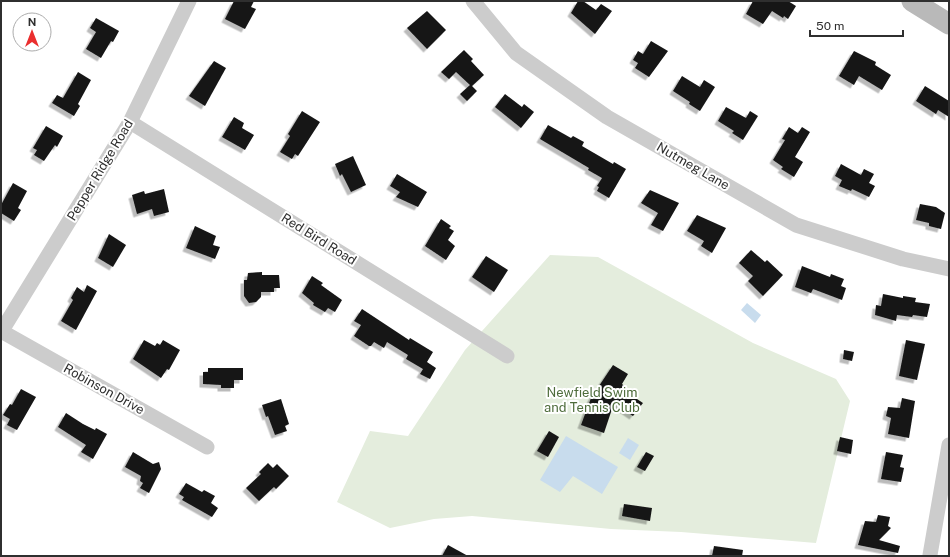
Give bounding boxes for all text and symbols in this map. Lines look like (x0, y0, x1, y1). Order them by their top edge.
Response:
north arrow (12, 12, 52, 52)
scale bar (810, 12, 903, 38)
text: N (28, 16, 36, 28)
text: 50 m (816, 19, 844, 33)
street label: Pepper Ridge Road (64, 117, 136, 223)
street label: Nutmeg Lane (654, 139, 732, 193)
street label: Red Bird Road (279, 210, 359, 268)
street label: Robinson Drive (61, 361, 147, 417)
park label: Newfield Swim and Tennis Club (544, 385, 640, 415)

